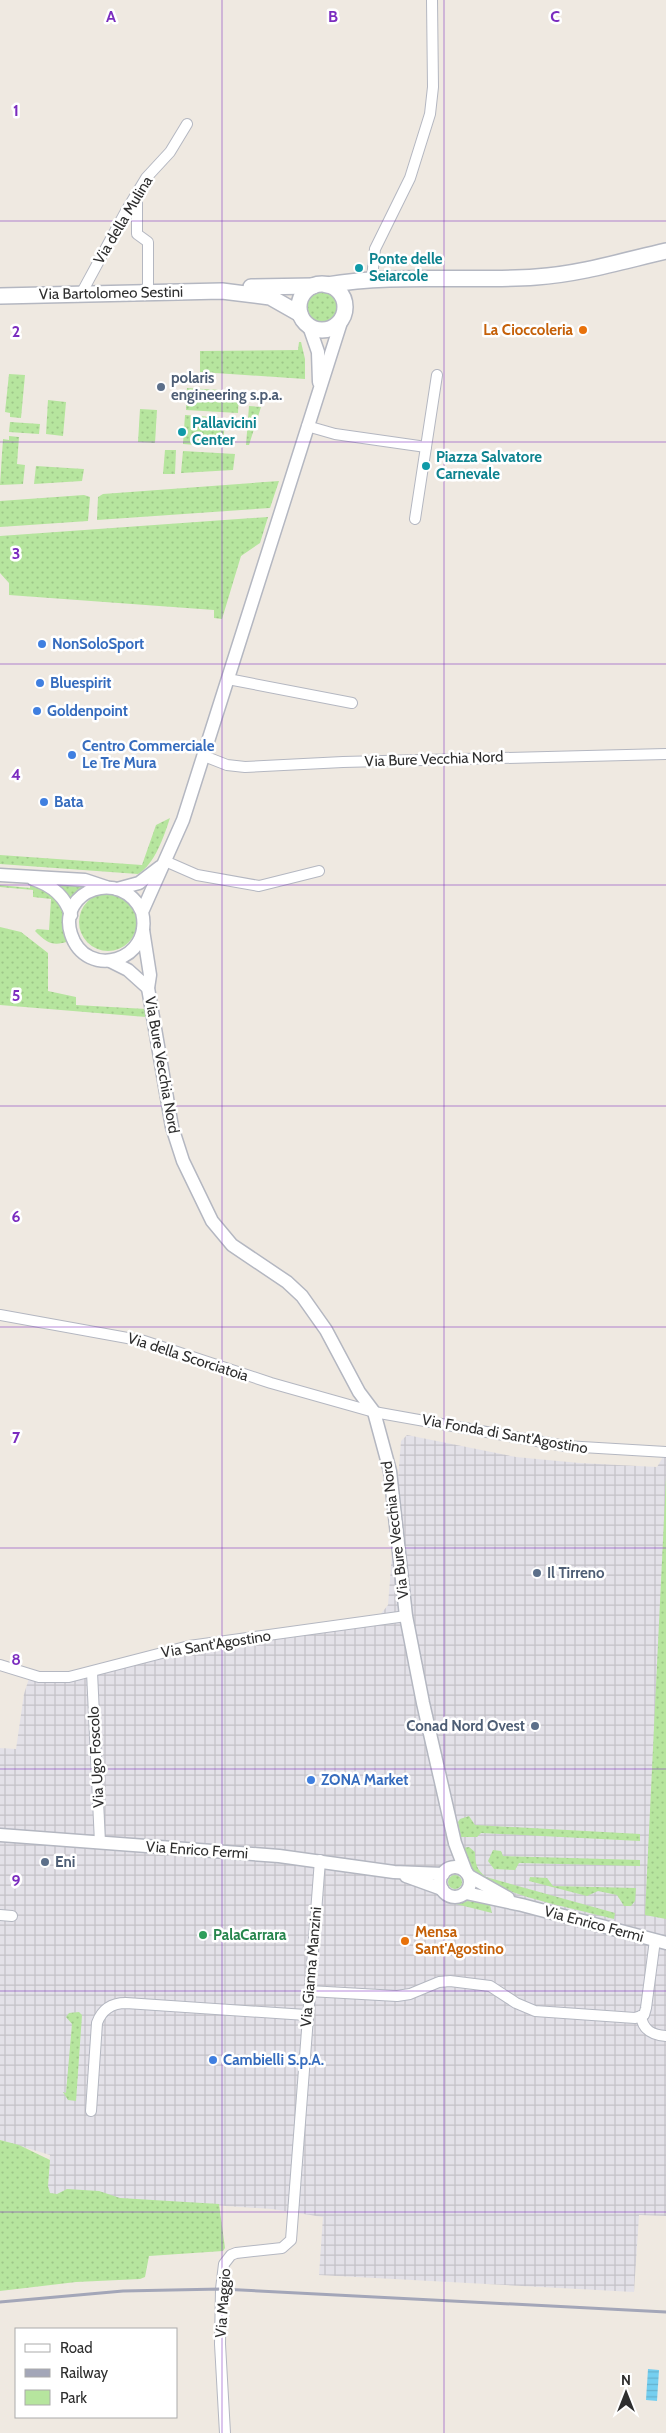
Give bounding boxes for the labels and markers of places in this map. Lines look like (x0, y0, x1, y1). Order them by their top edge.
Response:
place label: Ponte delle Seiarcole (369, 250, 443, 285)
marker: Ponte delle Seiarcole (353, 262, 365, 274)
place label: La Cioccoleria (483, 321, 574, 339)
marker: La Cioccoleria (577, 324, 589, 336)
place label: polaris engineering s.p.a. (171, 369, 282, 404)
marker: polaris engineering s.p.a. (155, 381, 167, 393)
place label: Pallavicini Center (192, 414, 257, 449)
marker: Pallavicini Center (176, 426, 188, 438)
place label: Piazza Salvatore Carnevale (436, 448, 542, 483)
marker: Piazza Salvatore Carnevale (420, 460, 432, 472)
place label: NonSoloSport (52, 635, 144, 653)
marker: NonSoloSport (36, 638, 48, 650)
place label: Bluespirit (50, 674, 111, 692)
marker: Bluespirit (34, 677, 46, 689)
place label: Goldenpoint (47, 702, 128, 720)
marker: Goldenpoint (31, 705, 43, 717)
place label: Centro Commerciale Le Tre Mura (82, 737, 215, 772)
marker: Centro Commerciale Le Tre Mura (66, 749, 78, 761)
place label: Bata (54, 793, 84, 811)
marker: Bata (38, 796, 50, 808)
place label: Il Tirreno (547, 1564, 605, 1582)
marker: Il Tirreno (531, 1567, 543, 1579)
place label: Conad Nord Ovest (406, 1717, 525, 1735)
marker: Conad Nord Ovest (529, 1720, 541, 1732)
place label: ZONA Market (321, 1771, 408, 1789)
marker: ZONA Market (305, 1774, 317, 1786)
place label: Eni (55, 1853, 75, 1871)
marker: Eni (39, 1856, 51, 1868)
place label: Mensa Sant'Agostino (415, 1923, 504, 1958)
place label: PalaCarrara (213, 1926, 287, 1944)
marker: PalaCarrara (197, 1929, 209, 1941)
marker: Mensa Sant'Agostino (399, 1935, 411, 1947)
place label: Cambielli S.p.A. (223, 2051, 324, 2069)
marker: Cambielli S.p.A. (207, 2054, 219, 2066)

